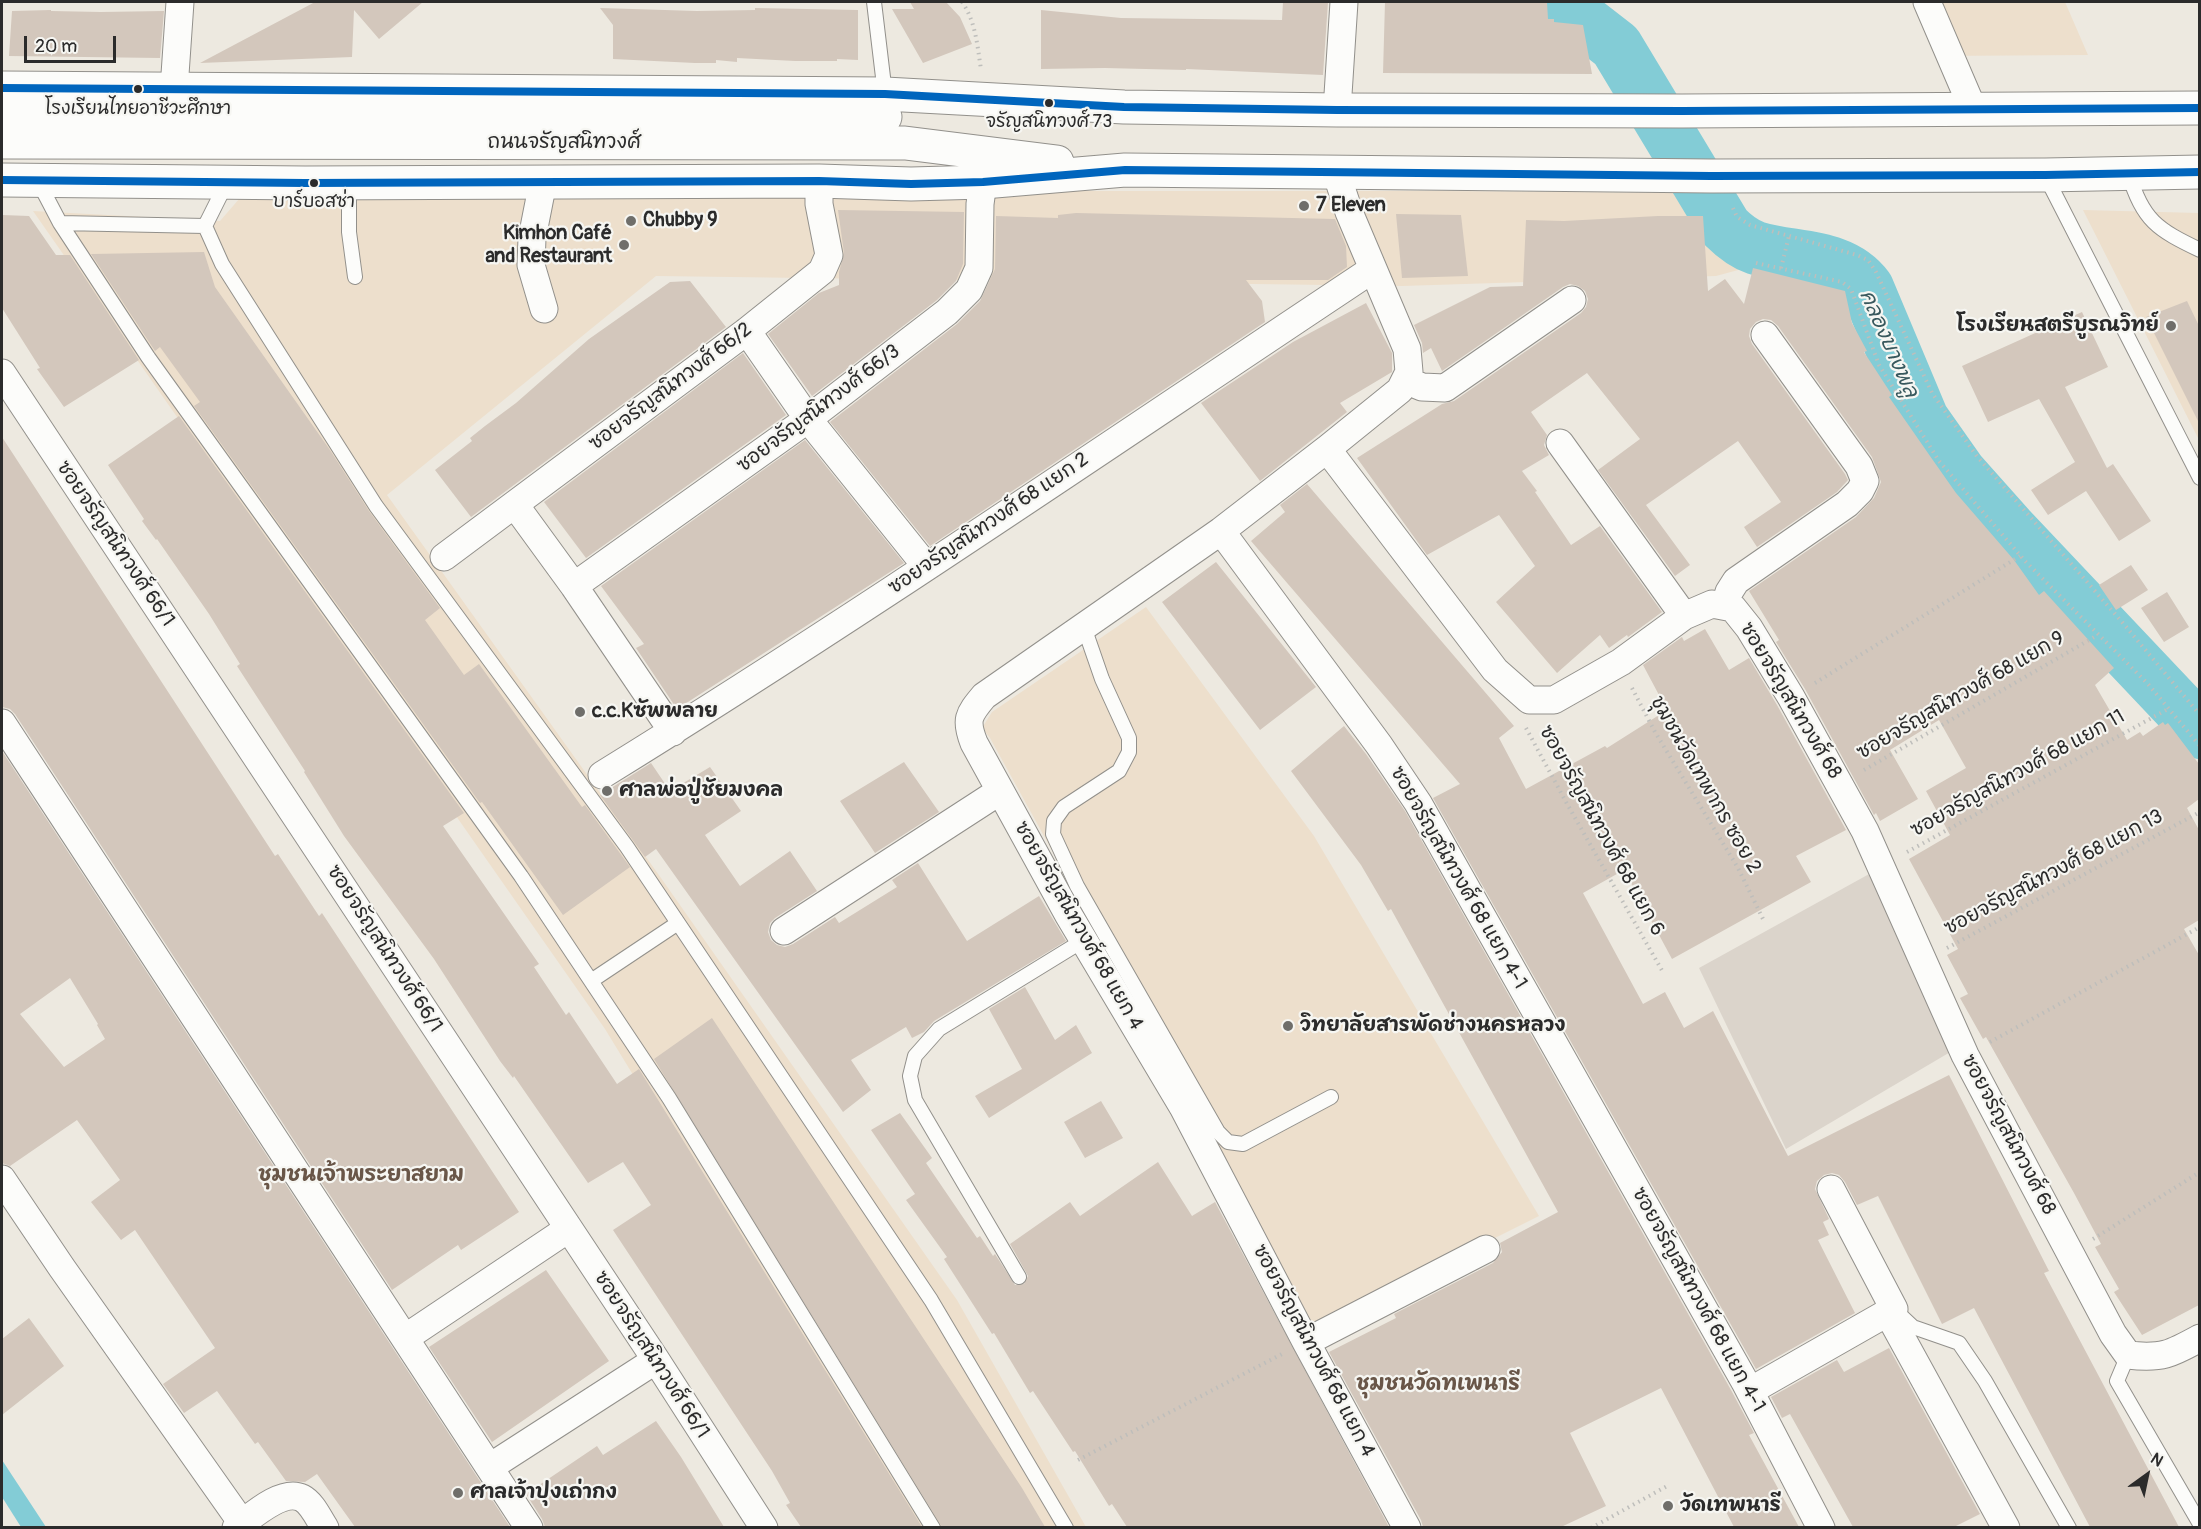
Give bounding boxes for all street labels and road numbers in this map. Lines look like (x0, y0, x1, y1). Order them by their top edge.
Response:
street label: ถนนจรัญสนิทวงศ์ (488, 131, 640, 155)
street label: ซอยจรัญสนิทวงศ์ 66/2 (585, 318, 757, 456)
street label: ซอยจรัญสนิทวงศ์ 66/3 (733, 340, 905, 478)
street label: ซอยจรัญสนิทวงศ์ 68 แยก 2 (884, 448, 1094, 600)
street label: ซอยจรัญสนิทวงศ์ 66/1 (51, 457, 179, 631)
street label: ซอยจรัญสนิทวงศ์ 68 (1734, 619, 1846, 783)
street label: ซอยจรัญสนิทวงศ์ 68 แยก 9 (1853, 627, 2069, 765)
street label: ชุมชนวัดเทพากร ซอย 2 (1644, 692, 1766, 878)
street label: ซอยจรัญสนิทวงศ์ 68 แยก 11 (1907, 705, 2129, 843)
street label: ซอยจรัญสนิทวงศ์ 68 แยก 6 (1533, 722, 1669, 940)
street label: ซอยจรัญสนิทวงศ์ 68 แยก 4-1 (1384, 762, 1532, 994)
street label: ซอยจรัญสนิทวงศ์ 68 แยก 13 (1941, 805, 2167, 941)
street label: ซอยจรัญสนิทวงศ์ 68 แยก 4 (1008, 817, 1148, 1035)
street label: ซอยจรัญสนิทวงศ์ 66/1 (321, 861, 447, 1037)
street label: ซอยจรัญสนิทวงศ์ 68 (1956, 1051, 2060, 1219)
street label: ซอยจรัญสนิทวงศ์ 68 แยก 4-1 (1626, 1183, 1770, 1417)
street label: ซอยจรัญสนิทวงศ์ 68 แยก 4 (1247, 1241, 1379, 1461)
street label: ซอยจรัญสนิทวงศ์ 66/1 (588, 1267, 714, 1443)

